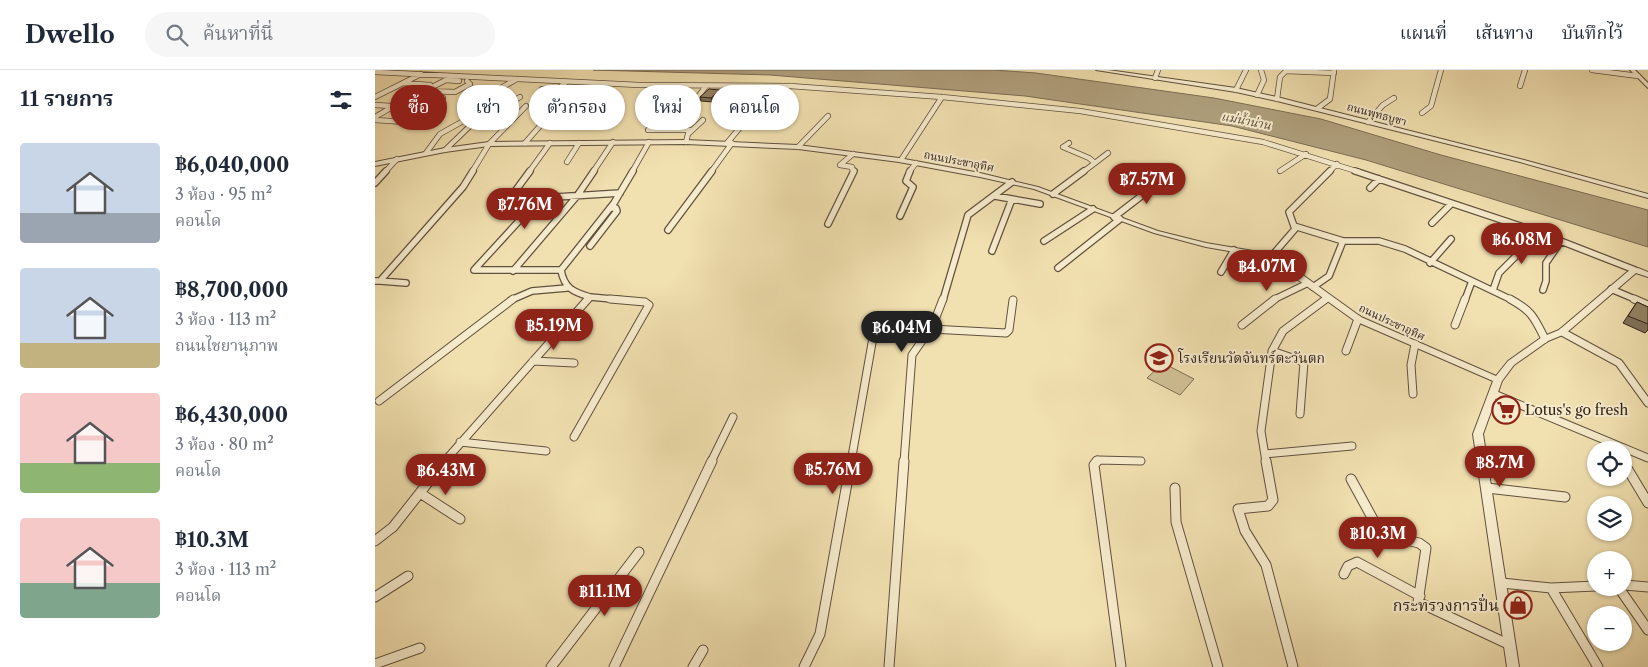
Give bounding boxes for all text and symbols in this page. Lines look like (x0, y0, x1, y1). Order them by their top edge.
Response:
search box (145, 12, 495, 57)
text: Dwello (25, 20, 115, 49)
icon: search (163, 21, 191, 49)
text: ค้นหาที่นี่ (203, 22, 273, 45)
text: แผนที่ (1400, 22, 1447, 44)
text: เส้นทาง (1475, 22, 1534, 44)
text: บันทึกไว้ (1562, 22, 1623, 44)
chip: ซื้อ (390, 85, 447, 130)
chip: เช่า (457, 85, 519, 130)
chip: ตัวกรอง (529, 85, 625, 130)
chip: ใหม่ (635, 85, 701, 130)
chip: คอนโด (711, 85, 799, 130)
text: 11 รายการ (20, 86, 113, 111)
icon: filters (327, 86, 355, 114)
street label: ถนนพุทธบูชา (1345, 99, 1408, 130)
water label: แม่น้ำน่าน (1220, 107, 1272, 133)
street label: ถนนประชาอุทิศ (922, 147, 995, 176)
text: ฿6,040,000 (175, 152, 289, 177)
pin: ฿7.57M (1106, 162, 1188, 205)
icon: home (60, 163, 120, 223)
text: ฿7.57M (1119, 169, 1175, 189)
text: 3 ห้อง · 95 m² (175, 184, 272, 204)
pin: ฿7.76M (484, 188, 566, 230)
text: ฿7.76M (497, 194, 553, 214)
text: คอนโด (175, 210, 221, 230)
pin: ฿6.08M (1481, 222, 1563, 265)
text: ฿6.08M (1492, 229, 1552, 249)
pin: ฿4.07M (1226, 250, 1308, 292)
text: ฿4.07M (1238, 256, 1296, 276)
text: ฿8,700,000 (175, 277, 288, 302)
icon: home (60, 288, 120, 348)
street label: ถนนประชาอุทิศ (1356, 301, 1427, 344)
pin: ฿5.19M (513, 308, 595, 351)
text: 3 ห้อง · 113 m² (175, 309, 276, 329)
pin: ฿6.04M (861, 310, 943, 353)
text: ฿5.19M (526, 315, 582, 335)
text: ฿6.04M (872, 317, 932, 337)
text: ถนนไชยานุภาพ (175, 335, 278, 355)
school or university icon: โรงเรียนวัดจันทร์ตะวันตก (1144, 343, 1174, 373)
place label: โรงเรียนวัดจันทร์ตะวันตก (1177, 348, 1325, 367)
supermarket icon: Lotus's go fresh (1491, 395, 1521, 425)
place label: Lotus's go fresh (1525, 401, 1628, 419)
text: ฿6,430,000 (175, 402, 288, 427)
icon: home (60, 413, 120, 473)
text: 3 ห้อง · 80 m² (175, 434, 274, 454)
map controls (1587, 441, 1632, 651)
button: locate (1587, 441, 1632, 486)
pin: ฿8.7M (1465, 446, 1535, 488)
pin: ฿5.76M (792, 452, 874, 495)
text: ฿8.7M (1476, 452, 1524, 472)
pin: ฿6.43M (405, 454, 487, 496)
text: ฿5.76M (805, 459, 861, 479)
text: คอนโด (175, 460, 221, 480)
text: ฿6.43M (417, 460, 475, 480)
button: layers (1587, 496, 1632, 541)
pin: ฿10.3M (1337, 516, 1419, 559)
text: ฿10.3M (1350, 523, 1406, 543)
text: ฿10.3M (175, 527, 249, 552)
icon: home (60, 538, 120, 598)
button: + (1587, 551, 1632, 596)
text: 3 ห้อง · 113 m² (175, 559, 276, 579)
pin: ฿11.1M (564, 574, 646, 617)
text: ฿11.1M (579, 581, 631, 601)
text: คอนโด (175, 585, 221, 605)
shop icon: กระทรวงการปั่น (1503, 590, 1533, 620)
place label: กระทรวงการปั่น (1393, 594, 1499, 615)
button: − (1587, 606, 1632, 651)

